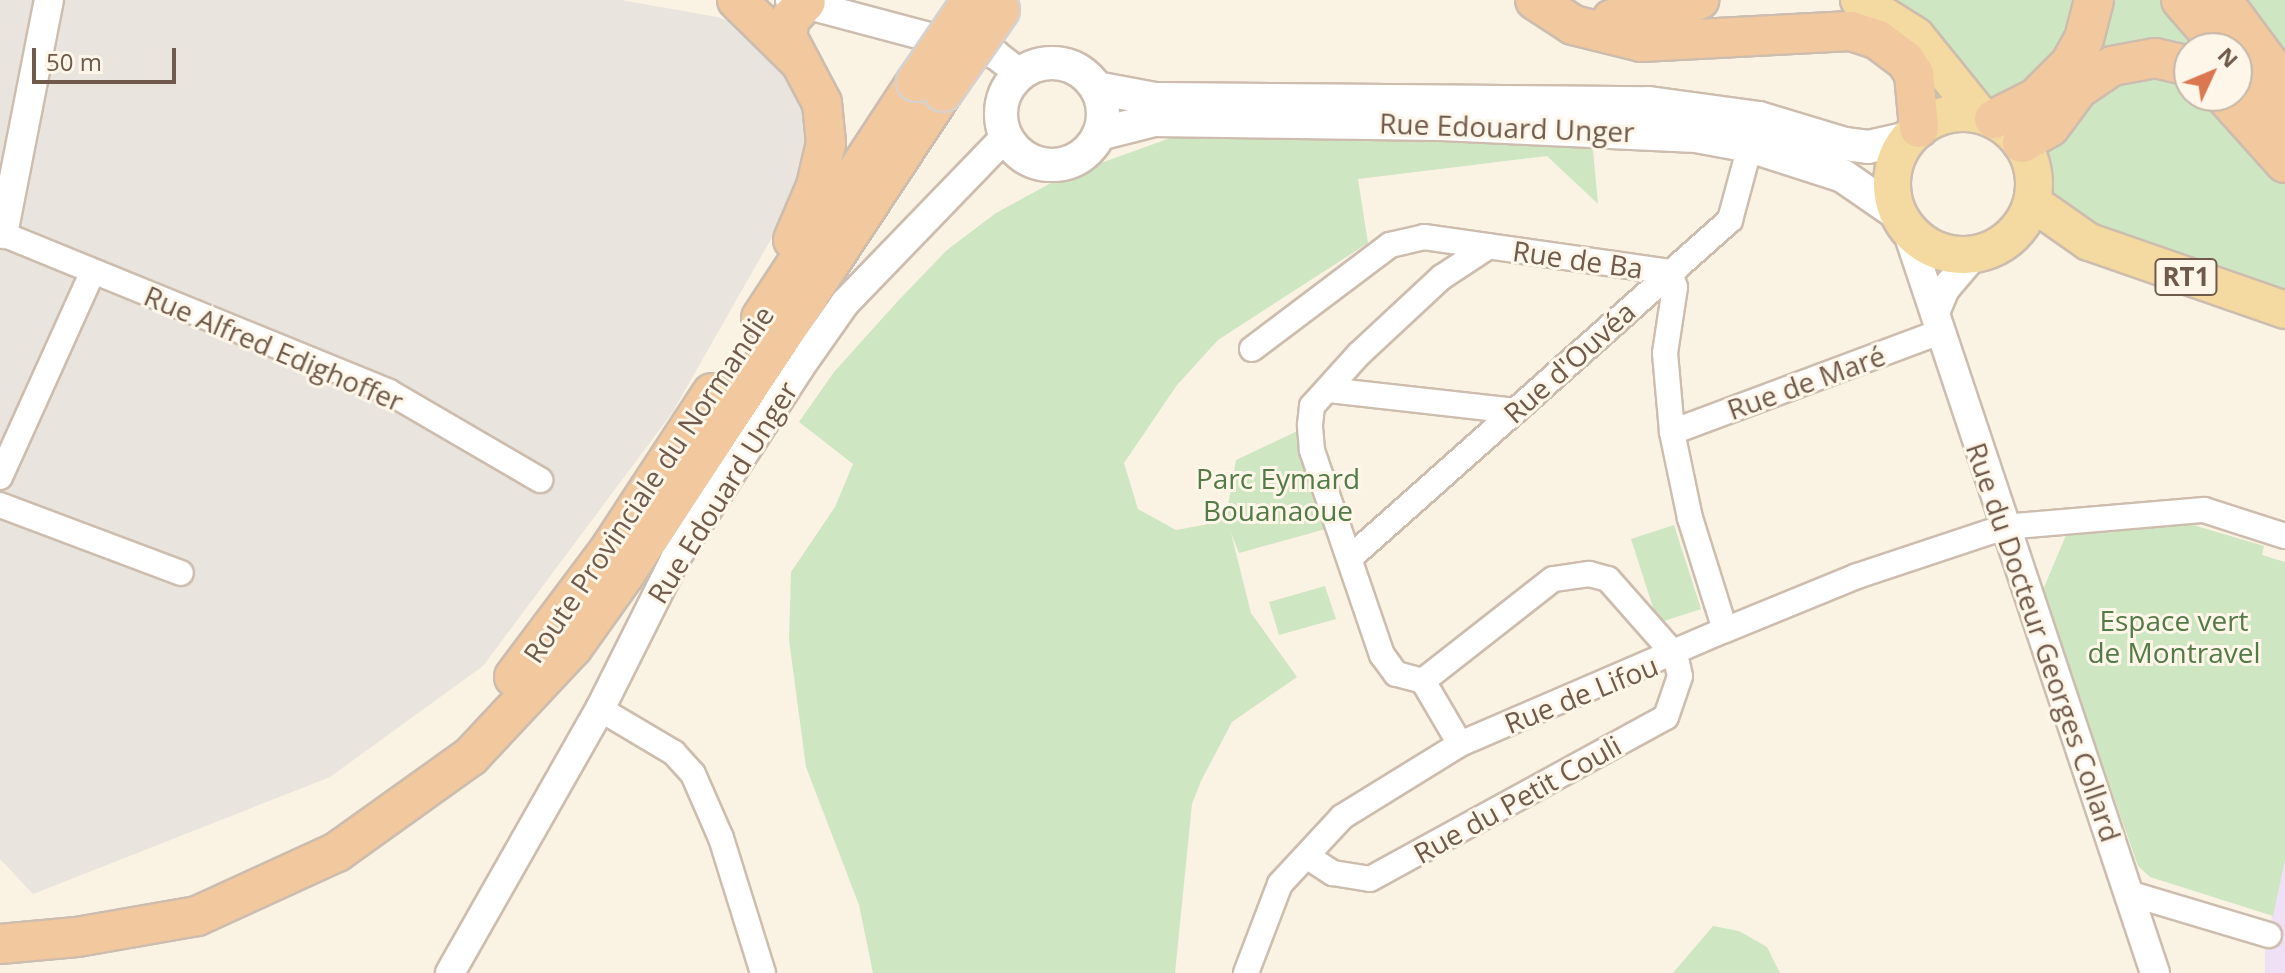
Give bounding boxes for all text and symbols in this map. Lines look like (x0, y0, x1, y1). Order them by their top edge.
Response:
scale bar (36, 32, 180, 82)
north arrow (2173, 32, 2253, 112)
text: N (2212, 40, 2246, 74)
text: 50 m (46, 45, 102, 78)
street label: Rue Edouard Unger (1379, 106, 1635, 148)
street label: Rue de Ba (1511, 233, 1645, 285)
road number: RT1 (2154, 255, 2218, 299)
street label: Rue Alfred Edighoffer (139, 278, 409, 418)
street label: Rue d'Ouvéa (1496, 294, 1642, 430)
street label: Route Provinciale du Normandie (516, 299, 780, 669)
street label: Rue de Maré (1723, 338, 1889, 426)
street label: Rue Edouard Unger (640, 375, 804, 609)
street label: Rue du Docteur Georges Collard (1960, 438, 2128, 846)
park label: Parc Eymard Bouanaoue (1196, 461, 1360, 527)
park label: Espace vert de Montravel (2087, 603, 2261, 669)
street label: Rue de Lifou (1499, 648, 1663, 740)
street label: Rue du Petit Couli (1408, 728, 1626, 870)

